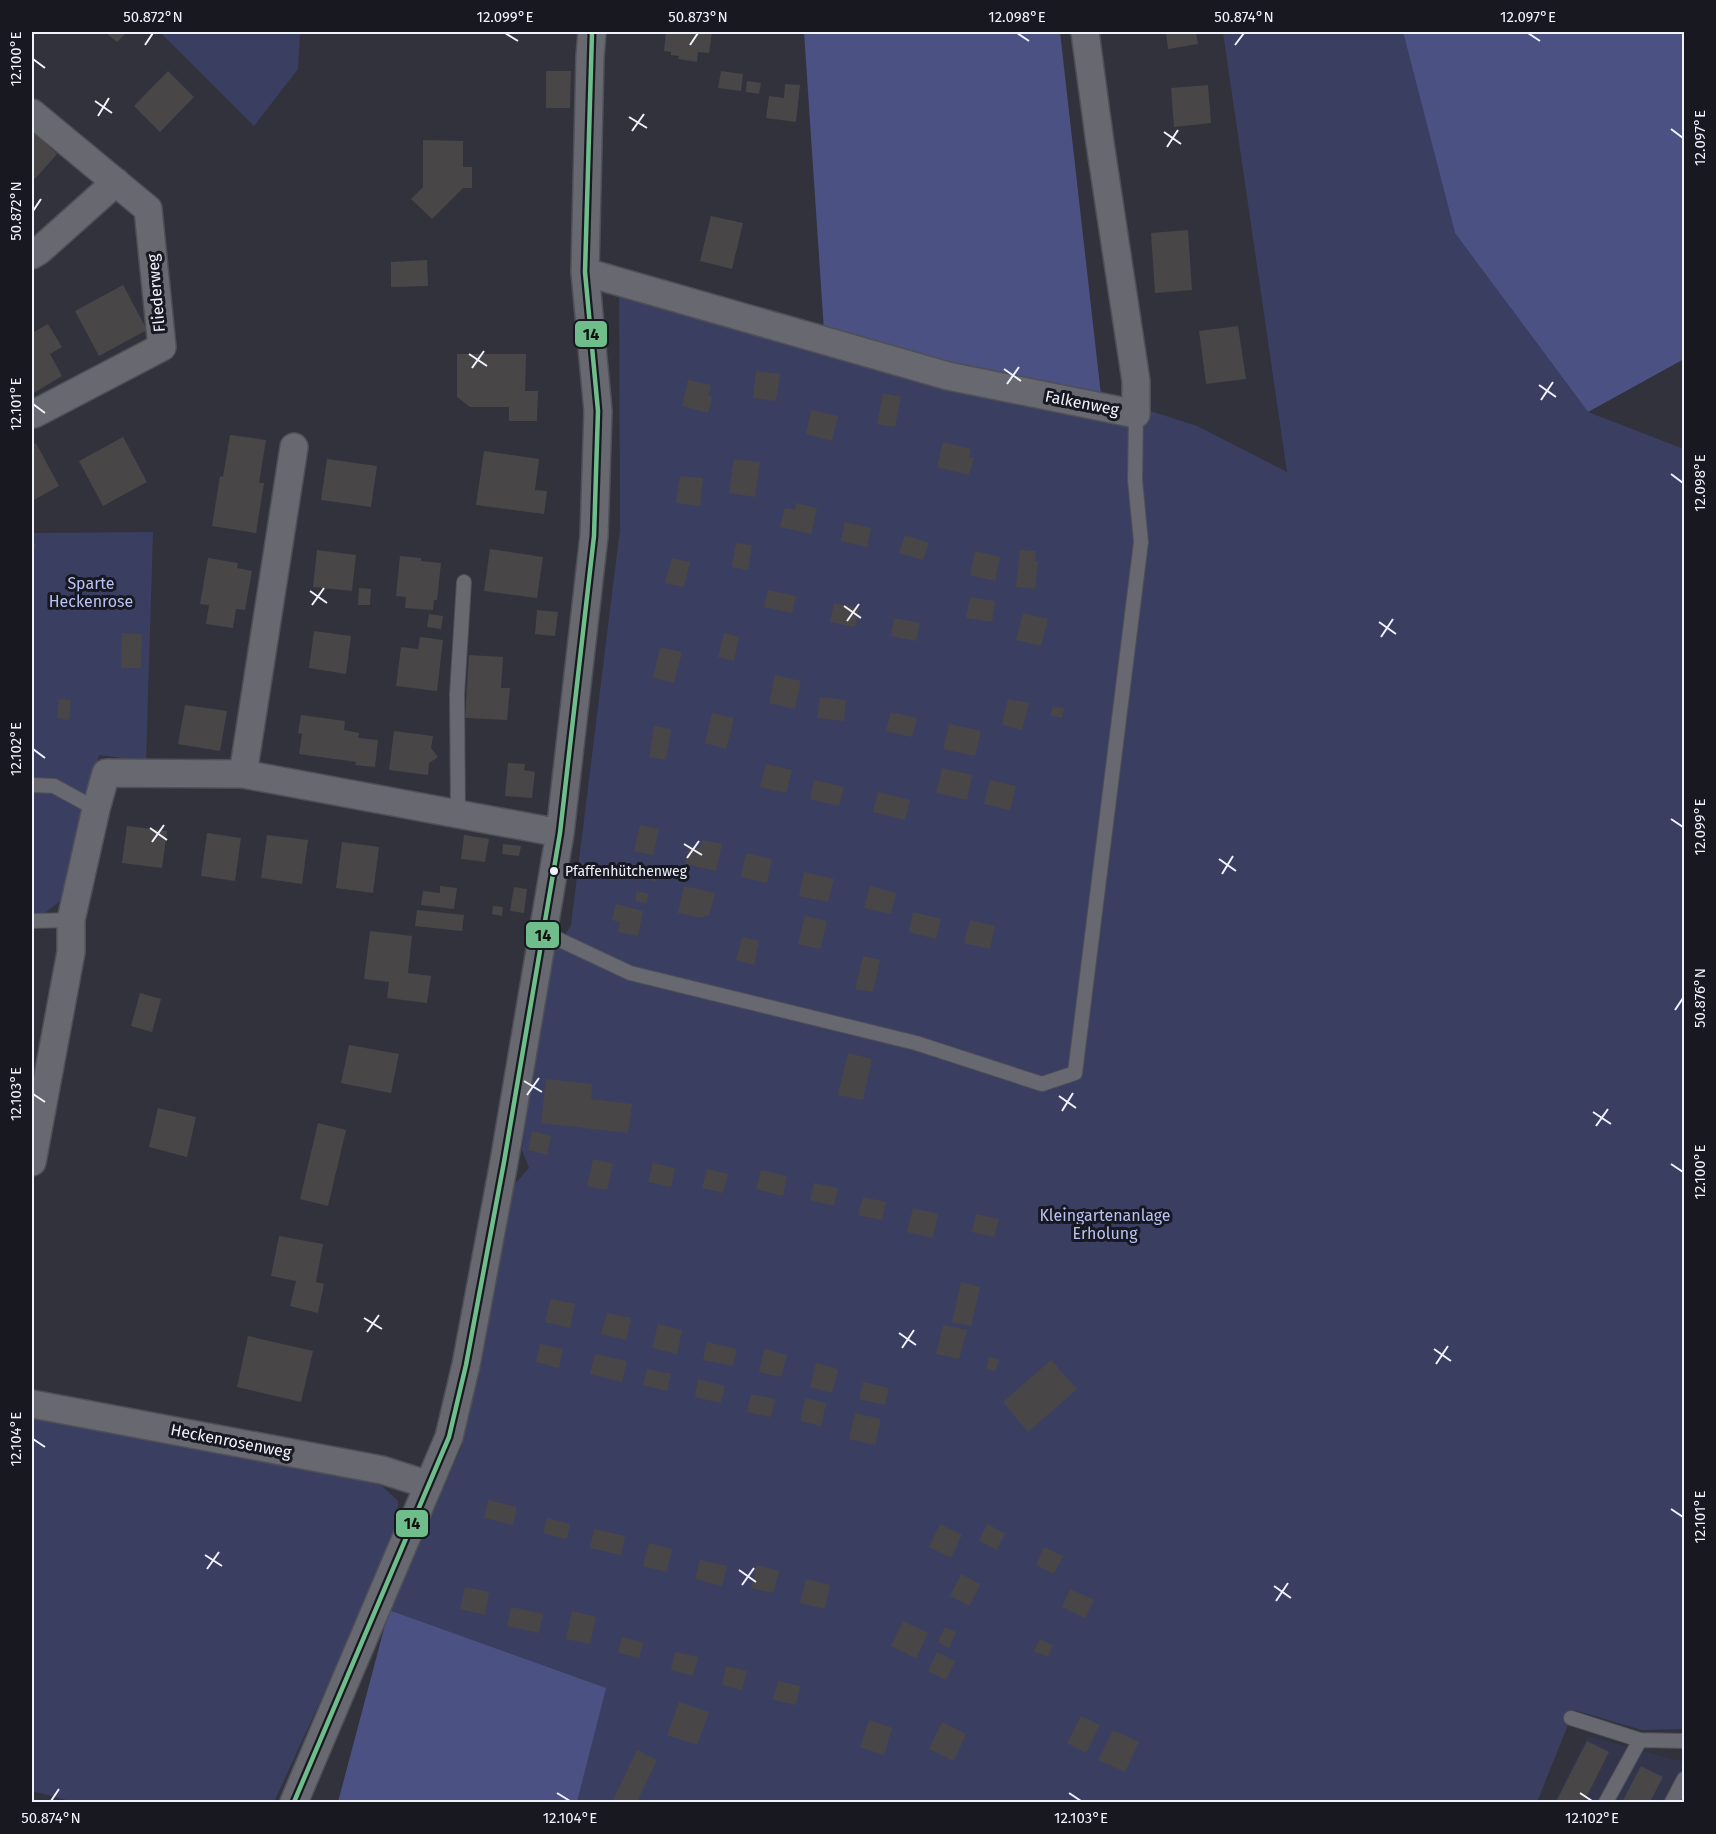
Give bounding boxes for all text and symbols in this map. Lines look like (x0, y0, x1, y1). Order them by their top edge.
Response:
text: 50.872°N (123, 8, 183, 26)
text: 12.099°E (476, 8, 534, 26)
text: 50.873°N (668, 8, 728, 26)
text: 12.098°E (988, 8, 1046, 26)
text: 50.874°N (1214, 8, 1274, 26)
text: 12.097°E (1500, 8, 1556, 26)
text: 12.100°E (7, 31, 25, 87)
text: 12.097°E (1691, 110, 1709, 166)
text: 50.872°N (7, 181, 25, 241)
street label: Fliederweg (143, 252, 169, 333)
line badge: 14 (574, 320, 608, 348)
text: 14 (583, 325, 599, 344)
text: 12.101°E (7, 378, 25, 430)
street label: Falkenweg (1043, 387, 1121, 420)
text: 12.098°E (1691, 454, 1709, 512)
park label: Sparte Heckenrose (49, 574, 133, 611)
text: 12.102°E (7, 722, 25, 776)
text: 12.099°E (1691, 798, 1709, 856)
place label: Pfaffenhütchenweg (565, 863, 688, 880)
marker: Pfaffenhütchenweg (548, 865, 560, 877)
line badge: 14 (525, 921, 560, 949)
text: 14 (535, 926, 551, 945)
text: 50.876°N (1691, 968, 1709, 1028)
text: 12.103°E (7, 1067, 25, 1121)
text: 12.100°E (1691, 1144, 1709, 1200)
park label: Kleingartenanlage Erholung (1039, 1206, 1171, 1243)
text: 12.104°E (7, 1412, 25, 1466)
street label: Heckenrosenweg (169, 1420, 294, 1462)
text: 12.101°E (1691, 1491, 1709, 1543)
line badge: 14 (395, 1509, 429, 1538)
text: 14 (404, 1514, 420, 1533)
text: 50.874°N (21, 1809, 81, 1827)
text: 12.104°E (543, 1809, 597, 1827)
text: 12.103°E (1054, 1809, 1108, 1827)
text: 12.102°E (1565, 1809, 1619, 1827)

